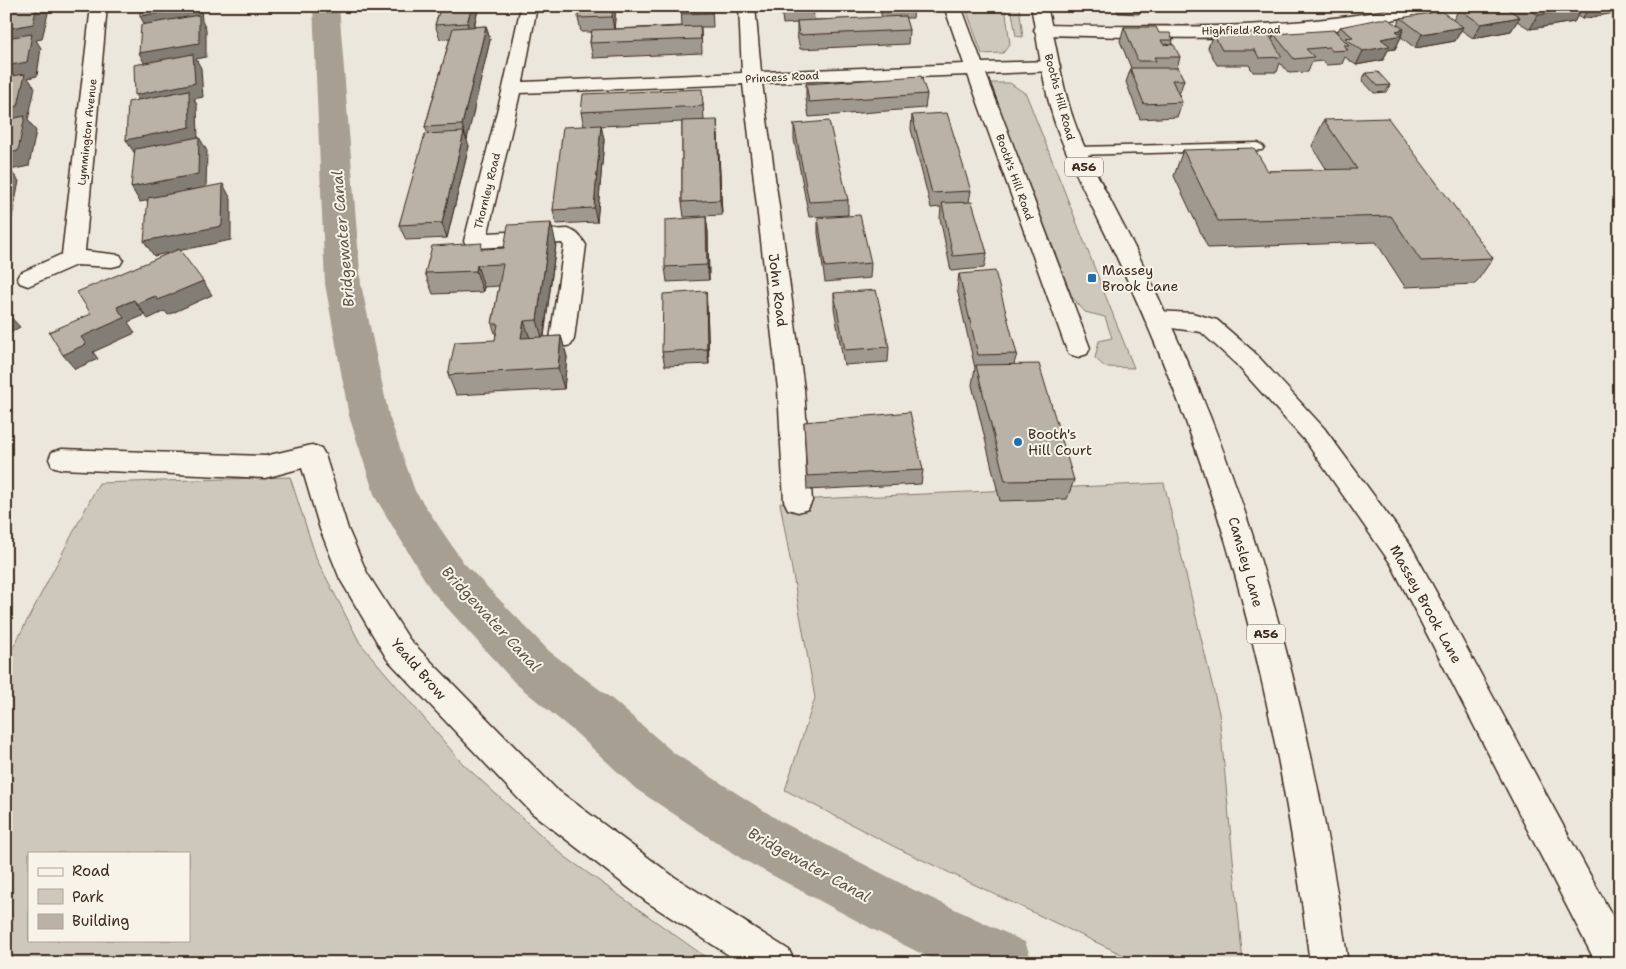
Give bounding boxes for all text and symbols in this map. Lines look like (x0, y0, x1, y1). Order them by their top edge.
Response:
street label: Highfield Road (1201, 22, 1281, 39)
street label: Booths Hill Road (1041, 52, 1078, 142)
street label: Princess Road (745, 68, 819, 87)
street label: Lymmington Avenue (74, 78, 101, 186)
street label: Booth's Hill Road (992, 132, 1037, 222)
street label: Thornley Road (471, 151, 504, 231)
road number: A56 (1065, 158, 1103, 176)
water label: Bridgewater Canal (327, 170, 359, 308)
street label: John Road (765, 252, 791, 328)
place label: Massey Brook Lane (1102, 261, 1178, 295)
marker: Massey Brook Lane (1086, 272, 1098, 284)
place label: Booth's Hill Court (1028, 425, 1092, 459)
marker: Booth's Hill Court (1012, 436, 1024, 448)
street label: Camsley Lane (1225, 515, 1268, 609)
street label: Massey Brook Lane (1386, 542, 1466, 666)
water label: Bridgewater Canal (437, 562, 545, 676)
road number: A56 (1247, 624, 1285, 644)
street label: Yeald Brow (387, 635, 451, 703)
water label: Bridgewater Canal (744, 823, 874, 907)
legend (28, 852, 190, 942)
text: Road (72, 861, 110, 881)
text: Park (72, 887, 104, 907)
text: Building (72, 911, 129, 931)

